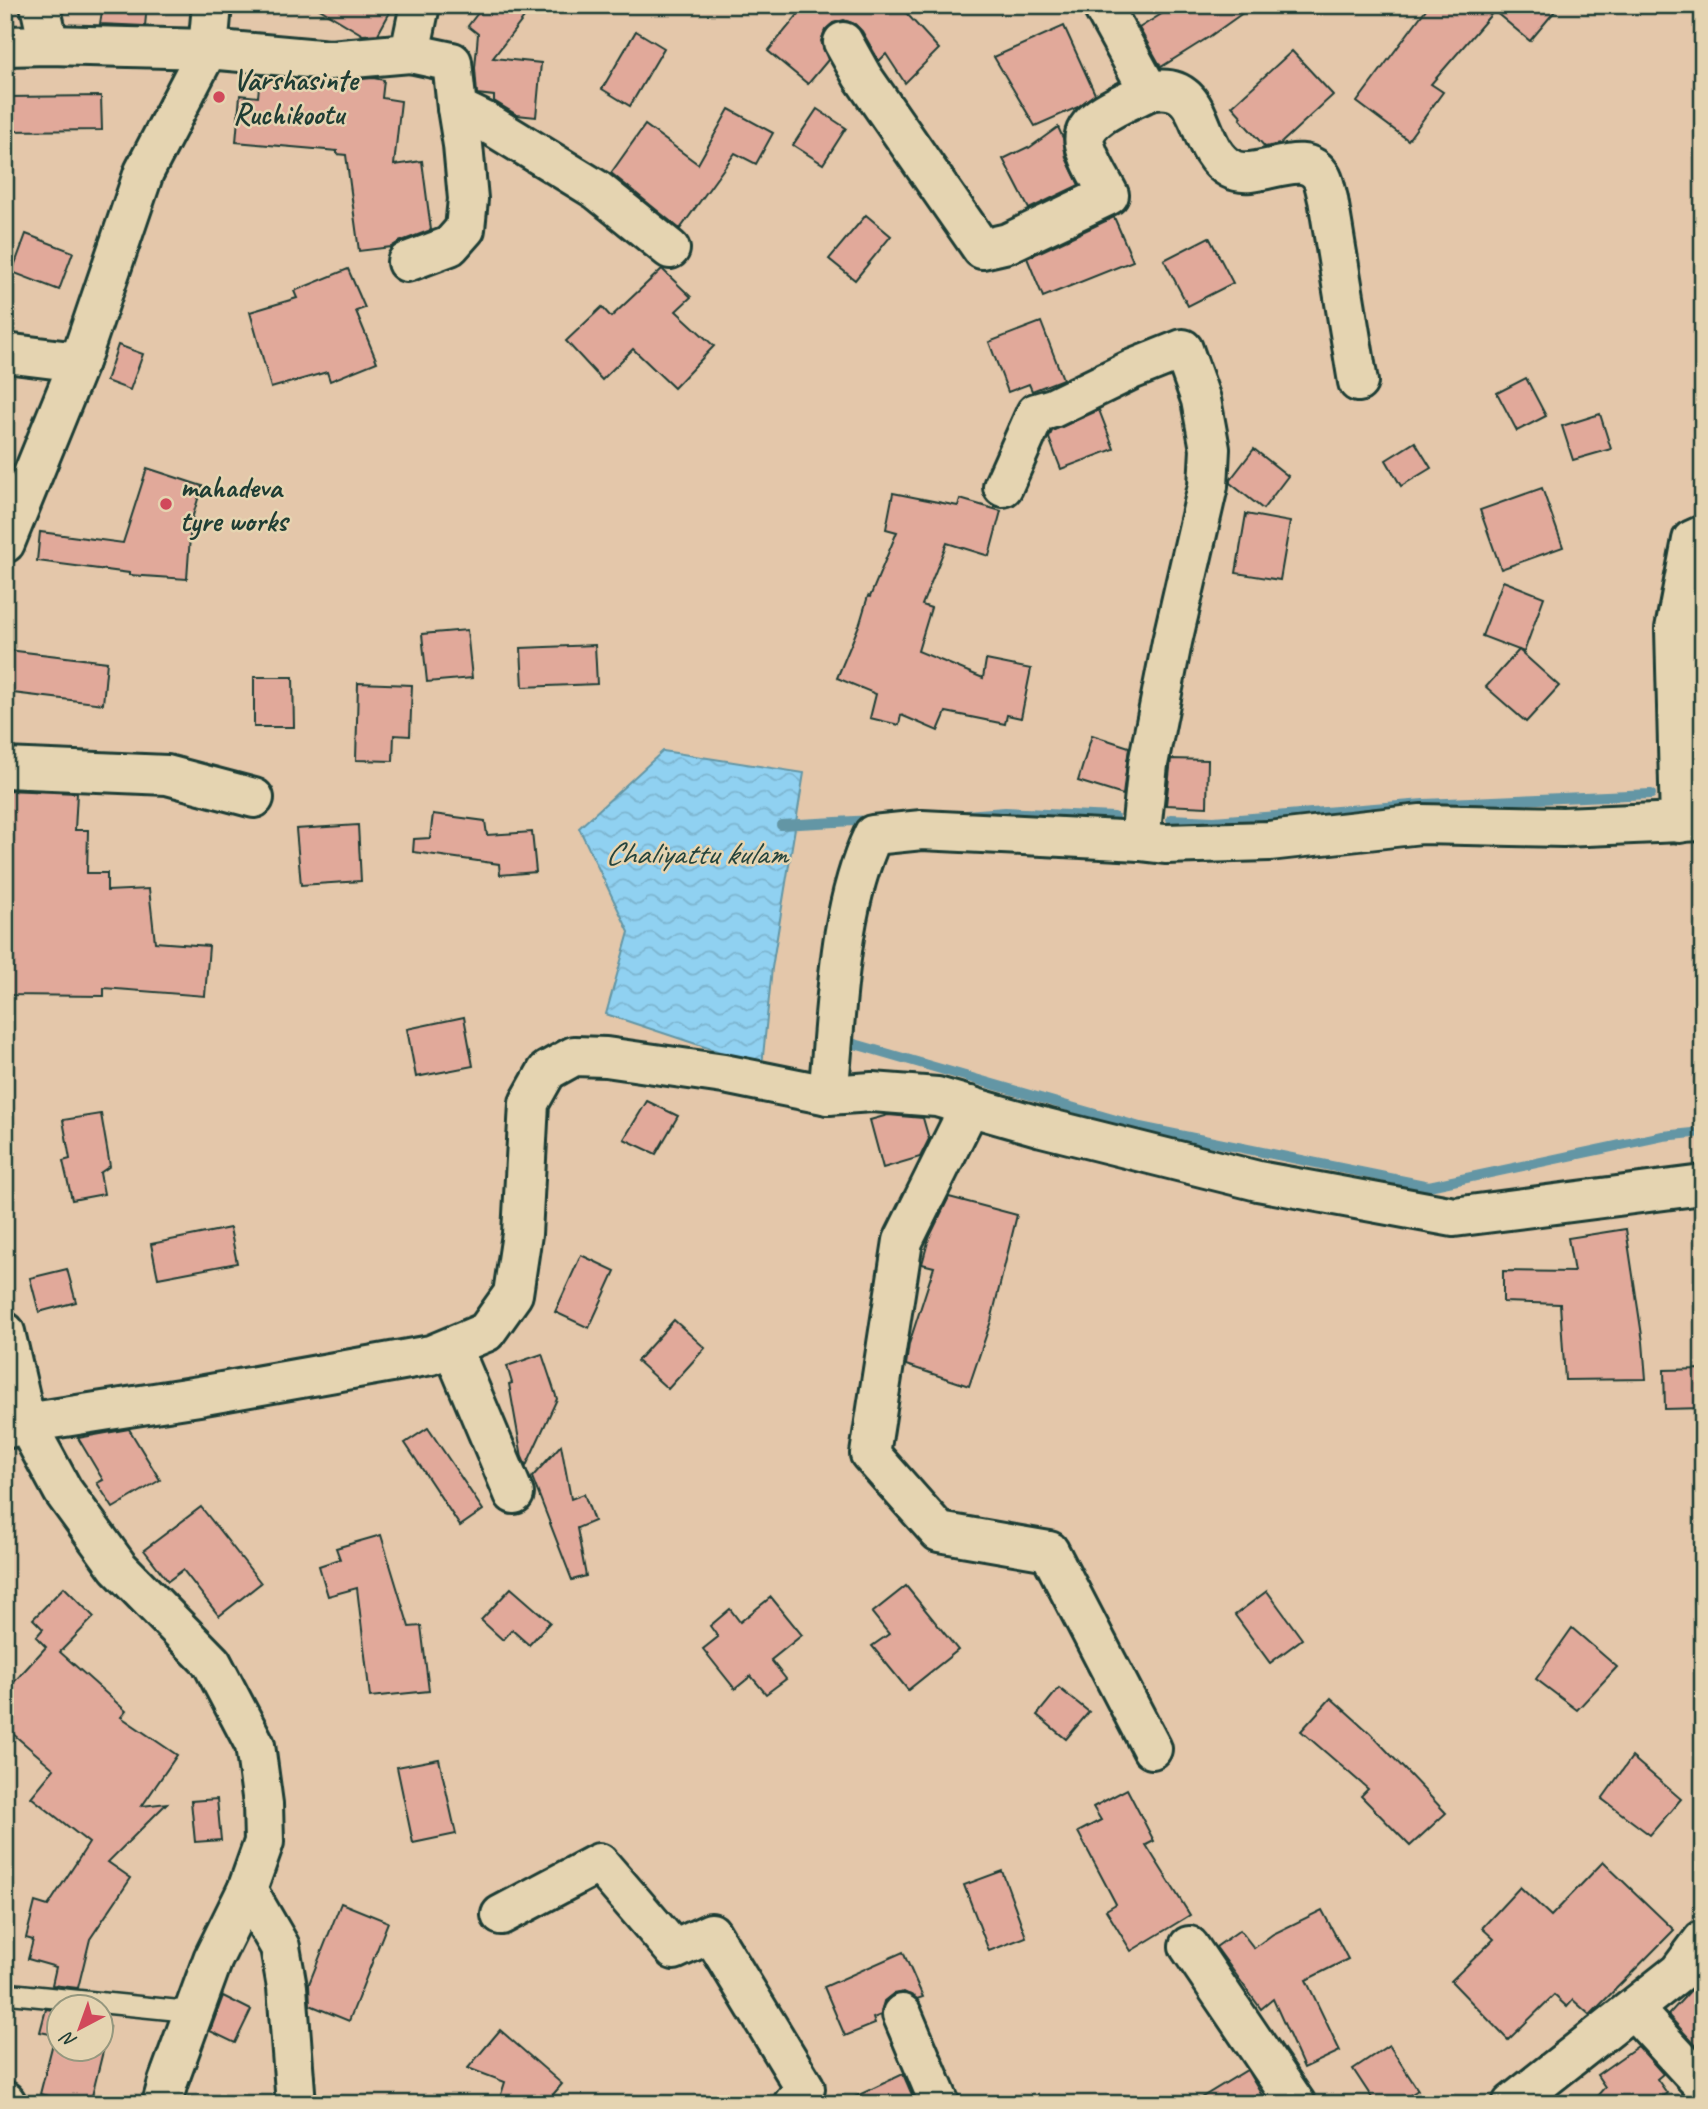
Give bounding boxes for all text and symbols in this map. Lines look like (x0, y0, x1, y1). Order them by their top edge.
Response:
place label: Varshasinte Ruchikootu (233, 61, 360, 133)
marker: Varshasinte Ruchikootu (211, 89, 227, 105)
place label: mahadeva tyre works (180, 468, 291, 541)
marker: mahadeva tyre works (158, 496, 174, 512)
water label: Chaliyattu kulam (605, 833, 790, 874)
north arrow (46, 1994, 116, 2064)
text: N (55, 2025, 82, 2053)

